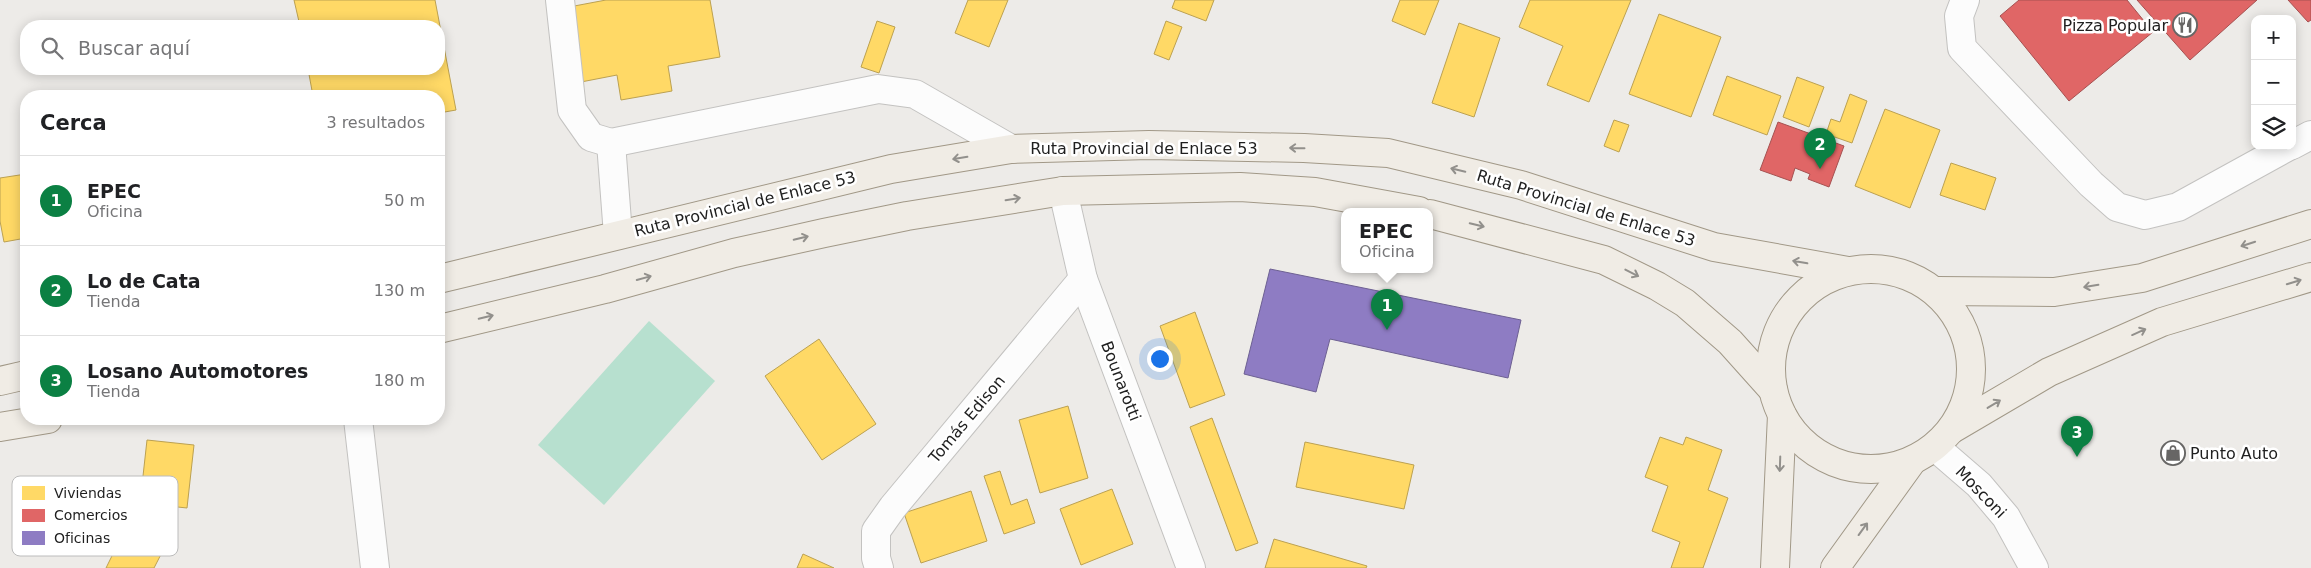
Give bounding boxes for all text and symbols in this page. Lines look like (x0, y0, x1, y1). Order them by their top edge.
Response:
restaurant icon: Pizza Popular (2172, 12, 2198, 38)
map controls (2251, 15, 2296, 150)
button: + (2251, 15, 2296, 60)
place label: Pizza Popular (2063, 16, 2168, 35)
search box (20, 20, 445, 75)
icon: search (38, 34, 66, 62)
text: Buscar aquí (78, 37, 190, 59)
button: − (2251, 60, 2296, 105)
button: layers (2251, 105, 2296, 150)
text: Cerca (40, 111, 107, 135)
text: 3 resultados (326, 113, 425, 132)
pin: 2 (1804, 128, 1836, 169)
street label: Ruta Provincial de Enlace 53 (1030, 139, 1258, 158)
one-way arrow (1289, 143, 1306, 153)
one-way arrow (953, 153, 969, 163)
one-way arrow (1450, 165, 1466, 174)
street label: Ruta Provincial de Enlace 53 (1474, 166, 1698, 250)
street label: Ruta Provincial de Enlace 53 (632, 167, 858, 241)
text: EPEC (87, 180, 141, 202)
text: 1 (50, 191, 62, 210)
text: 50 m (384, 191, 425, 210)
one-way arrow (1004, 193, 1020, 203)
text: Oficina (87, 202, 143, 221)
popup (1341, 208, 1433, 273)
text: EPEC (1359, 220, 1413, 242)
one-way arrow (1468, 221, 1484, 230)
one-way arrow (793, 233, 809, 242)
one-way arrow (2240, 240, 2256, 250)
text: Oficina (1359, 242, 1415, 261)
one-way arrow (1792, 257, 1808, 267)
one-way arrow (1624, 269, 1639, 279)
text: Lo de Cata (87, 270, 201, 292)
one-way arrow (635, 273, 651, 283)
one-way arrow (2285, 276, 2301, 286)
text: 2 (50, 281, 62, 300)
text: 130 m (374, 281, 425, 300)
one-way arrow (2084, 281, 2100, 291)
pin: 1 (1371, 289, 1403, 330)
text: Tienda (87, 292, 141, 311)
one-way arrow (478, 312, 494, 321)
one-way arrow (2131, 326, 2146, 336)
street label: Bounarotti (1097, 338, 1145, 424)
your location (1147, 346, 1173, 372)
text: Losano Automotores (87, 360, 308, 382)
text: 3 (50, 371, 62, 390)
text: 180 m (374, 371, 425, 390)
street label: Tomás Edison (924, 371, 1009, 467)
text: Tienda (87, 382, 141, 401)
one-way arrow (1987, 399, 2002, 409)
pin: 3 (2061, 416, 2093, 457)
shop icon: Punto Auto (2160, 440, 2186, 466)
place label: Punto Auto (2190, 444, 2278, 463)
one-way arrow (1776, 456, 1785, 472)
street label: Mosconi (1952, 462, 2010, 522)
legend (12, 476, 178, 556)
text: Viviendas (54, 485, 122, 501)
text: Comercios (54, 507, 128, 523)
one-way arrow (1858, 522, 1868, 536)
text: Oficinas (54, 530, 110, 546)

